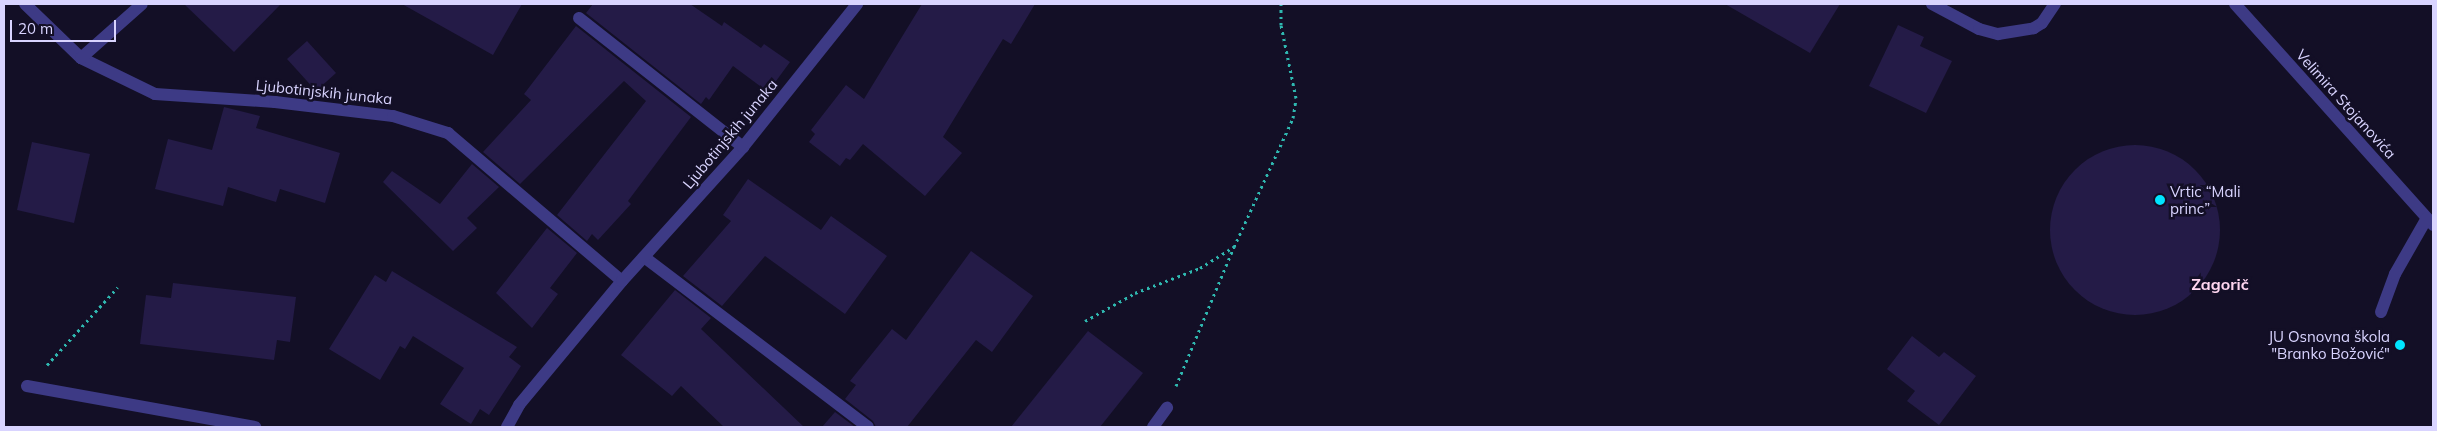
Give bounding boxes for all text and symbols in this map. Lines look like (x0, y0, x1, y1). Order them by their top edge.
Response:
scale bar (12, 10, 119, 42)
text: 20 m (18, 19, 53, 38)
street label: Velimira Stojanovića (2292, 46, 2400, 162)
street label: Ljubotinjskih junaka (255, 76, 393, 108)
street label: Ljubotinjskih junaka (679, 76, 781, 192)
place label: Vrtic “Mali princ” (2170, 182, 2241, 217)
marker: Vrtic “Mali princ” (2154, 194, 2166, 206)
district label: Zagorič (2191, 274, 2249, 294)
place label: JU Osnovna škola "Branko Božović" (2268, 327, 2390, 362)
marker: JU Osnovna škola "Branko Božović" (2394, 339, 2406, 351)

